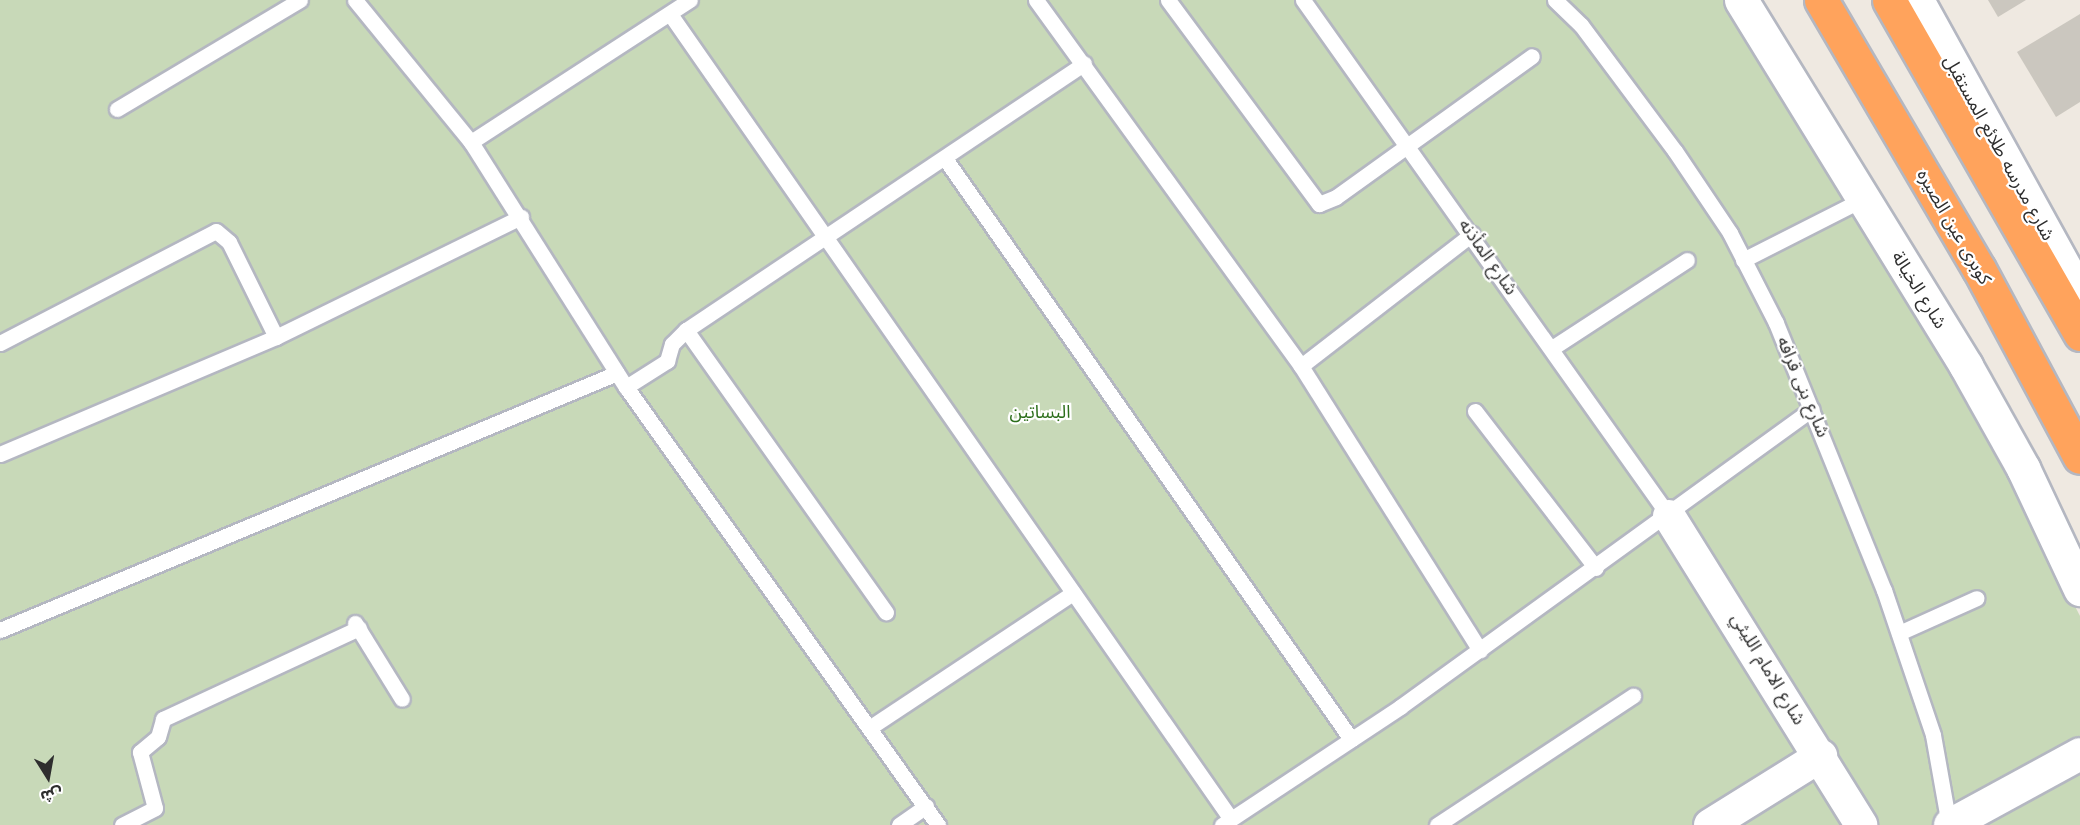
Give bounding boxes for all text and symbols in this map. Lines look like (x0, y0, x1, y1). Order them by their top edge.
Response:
street label: شارع مدرسه طلائع المستقبل (1939, 52, 2059, 244)
street label: كوبرى عين الصيره (1912, 166, 1996, 288)
street label: شارع المأذنه (1454, 215, 1522, 299)
street label: شارع الخيالة (1887, 247, 1951, 333)
street label: شارع بنى قرافه (1772, 333, 1834, 441)
park label: البساتين (1010, 401, 1070, 423)
street label: شارع الامام الليثي (1726, 609, 1810, 729)
north arrow (18, 747, 78, 807)
text: ش (39, 784, 64, 807)

